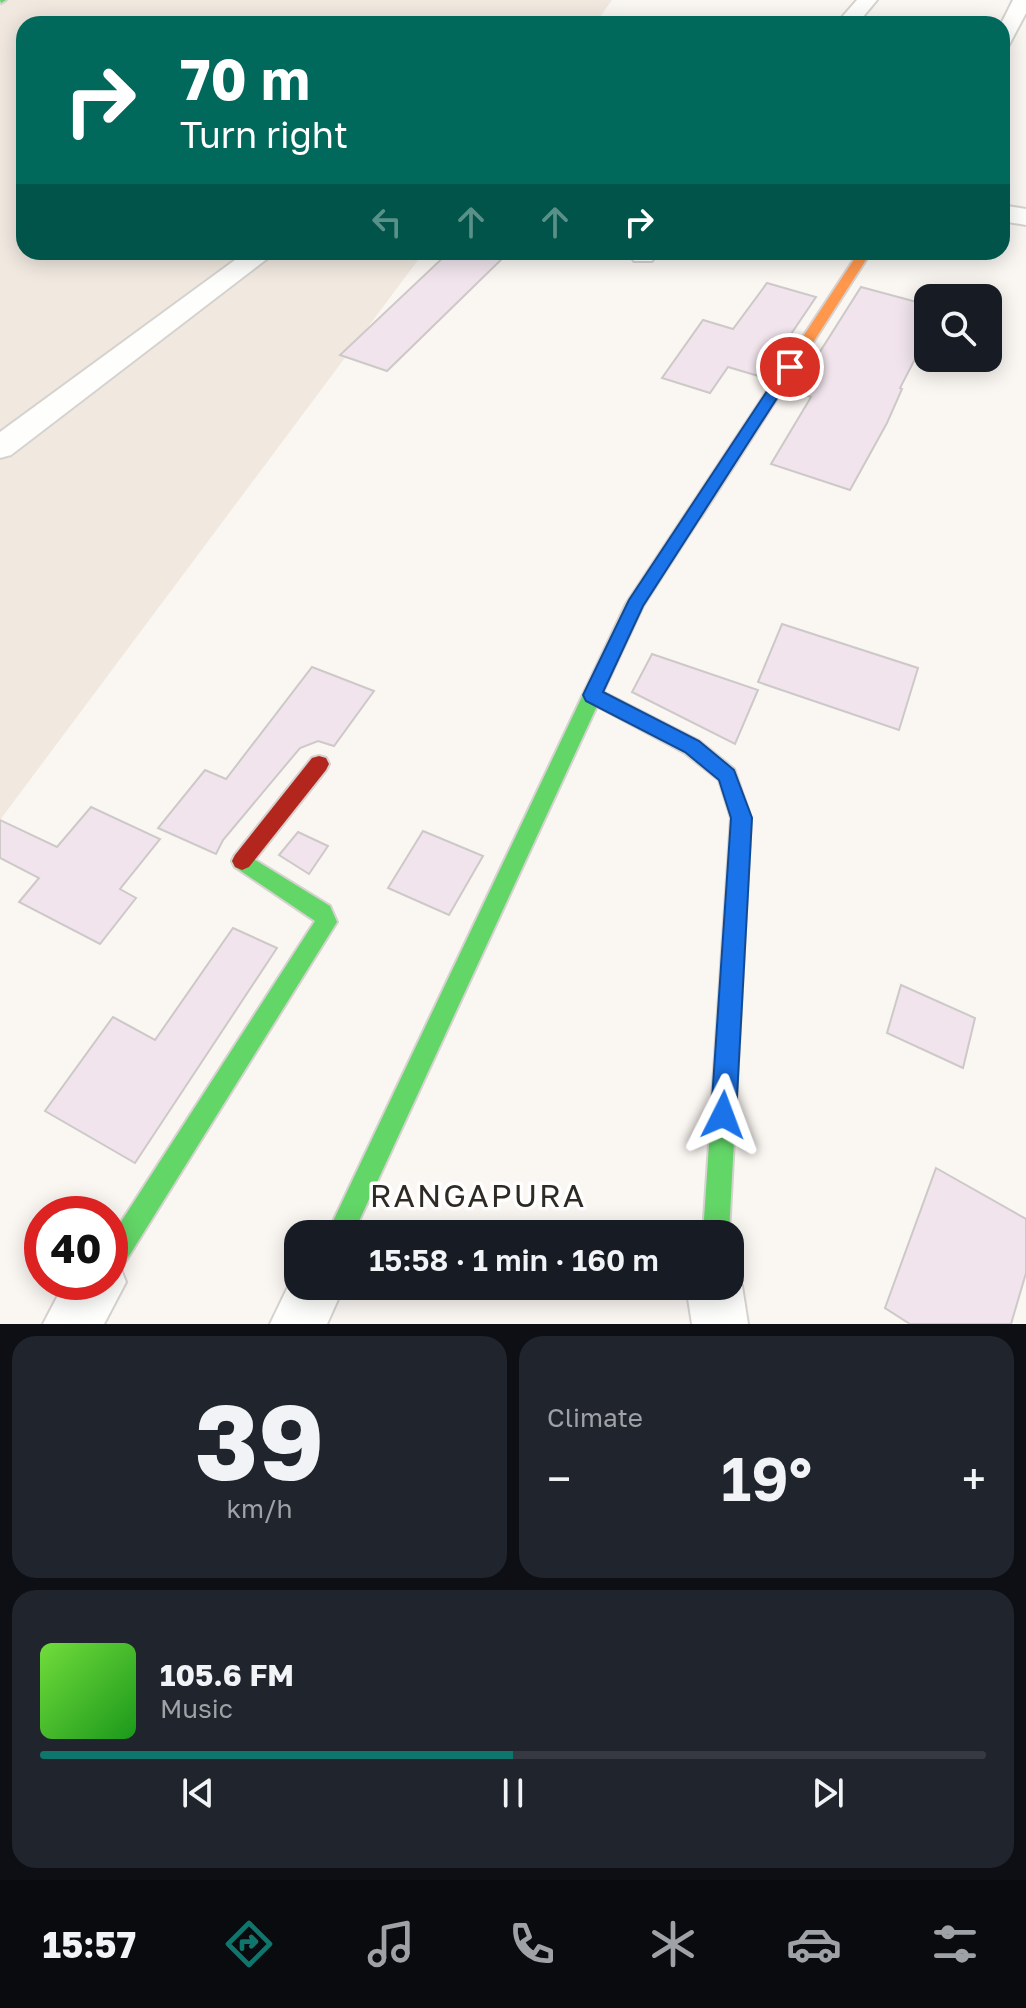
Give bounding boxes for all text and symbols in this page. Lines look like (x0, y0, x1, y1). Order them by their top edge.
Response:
text: 70 m (180, 45, 310, 112)
icon: right (48, 48, 152, 152)
text: Turn right (180, 113, 348, 156)
icon: left (365, 200, 409, 244)
icon: ahead (449, 200, 493, 244)
icon: ahead (533, 200, 577, 244)
icon: right (617, 200, 661, 244)
map controls (914, 284, 1002, 372)
button: search (914, 284, 1002, 372)
pin (756, 333, 824, 401)
icon: arrive (768, 345, 812, 389)
position arrow (681, 1073, 765, 1157)
district label: RANGAPURA (370, 1176, 586, 1214)
speed limit sign: 40 (24, 1196, 128, 1300)
text: 15:58 · 1 min · 160 m (369, 1242, 659, 1278)
text: 39 (195, 1378, 324, 1503)
text: Climate (547, 1402, 643, 1433)
text: 19° (721, 1442, 812, 1514)
text: − (547, 1452, 571, 1505)
text: + (962, 1452, 986, 1505)
text: km/h (226, 1493, 293, 1524)
text: 105.6 FM (160, 1657, 294, 1693)
text: Music (160, 1693, 233, 1724)
icon: previous (176, 1771, 220, 1815)
icon: pause (491, 1771, 535, 1815)
icon: next (806, 1771, 850, 1815)
icon: directions (221, 1916, 277, 1972)
icon: music (363, 1916, 419, 1972)
icon: phone (504, 1916, 560, 1972)
icon: climate (645, 1916, 701, 1972)
icon: car (786, 1916, 842, 1972)
icon: filters (927, 1916, 983, 1972)
text: 15:57 (43, 1923, 136, 1966)

